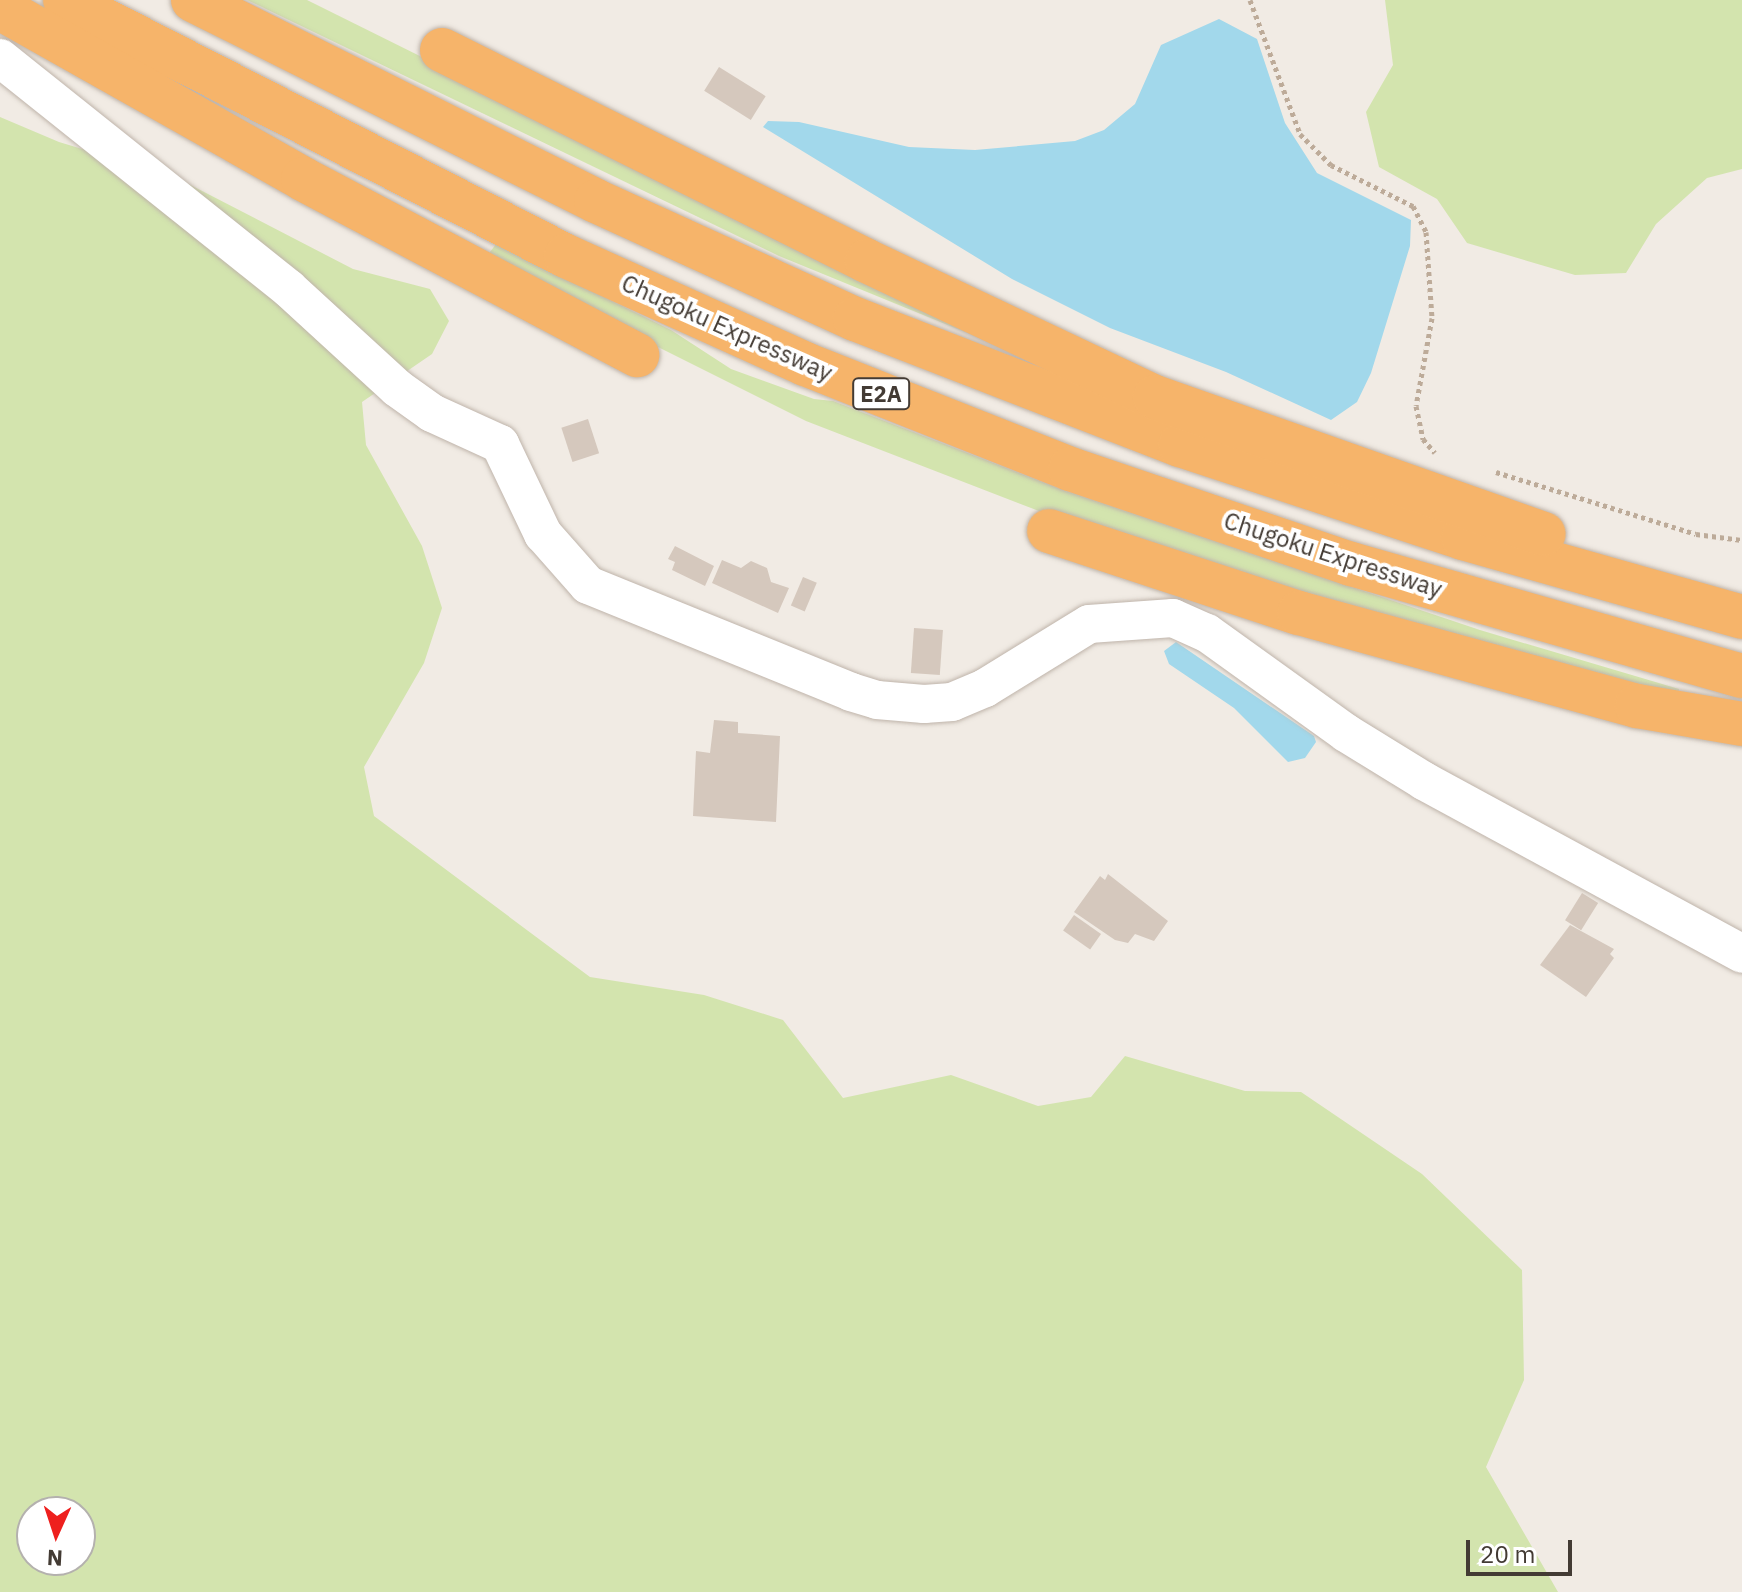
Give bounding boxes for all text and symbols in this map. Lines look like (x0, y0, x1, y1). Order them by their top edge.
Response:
street label: Chugoku Expressway (617, 269, 837, 387)
road number: E2A (851, 376, 911, 412)
street label: Chugoku Expressway (1220, 506, 1446, 604)
north arrow (16, 1496, 96, 1576)
scale bar (1470, 1524, 1576, 1574)
text: 20 m (1480, 1538, 1535, 1570)
text: N (46, 1544, 64, 1573)

